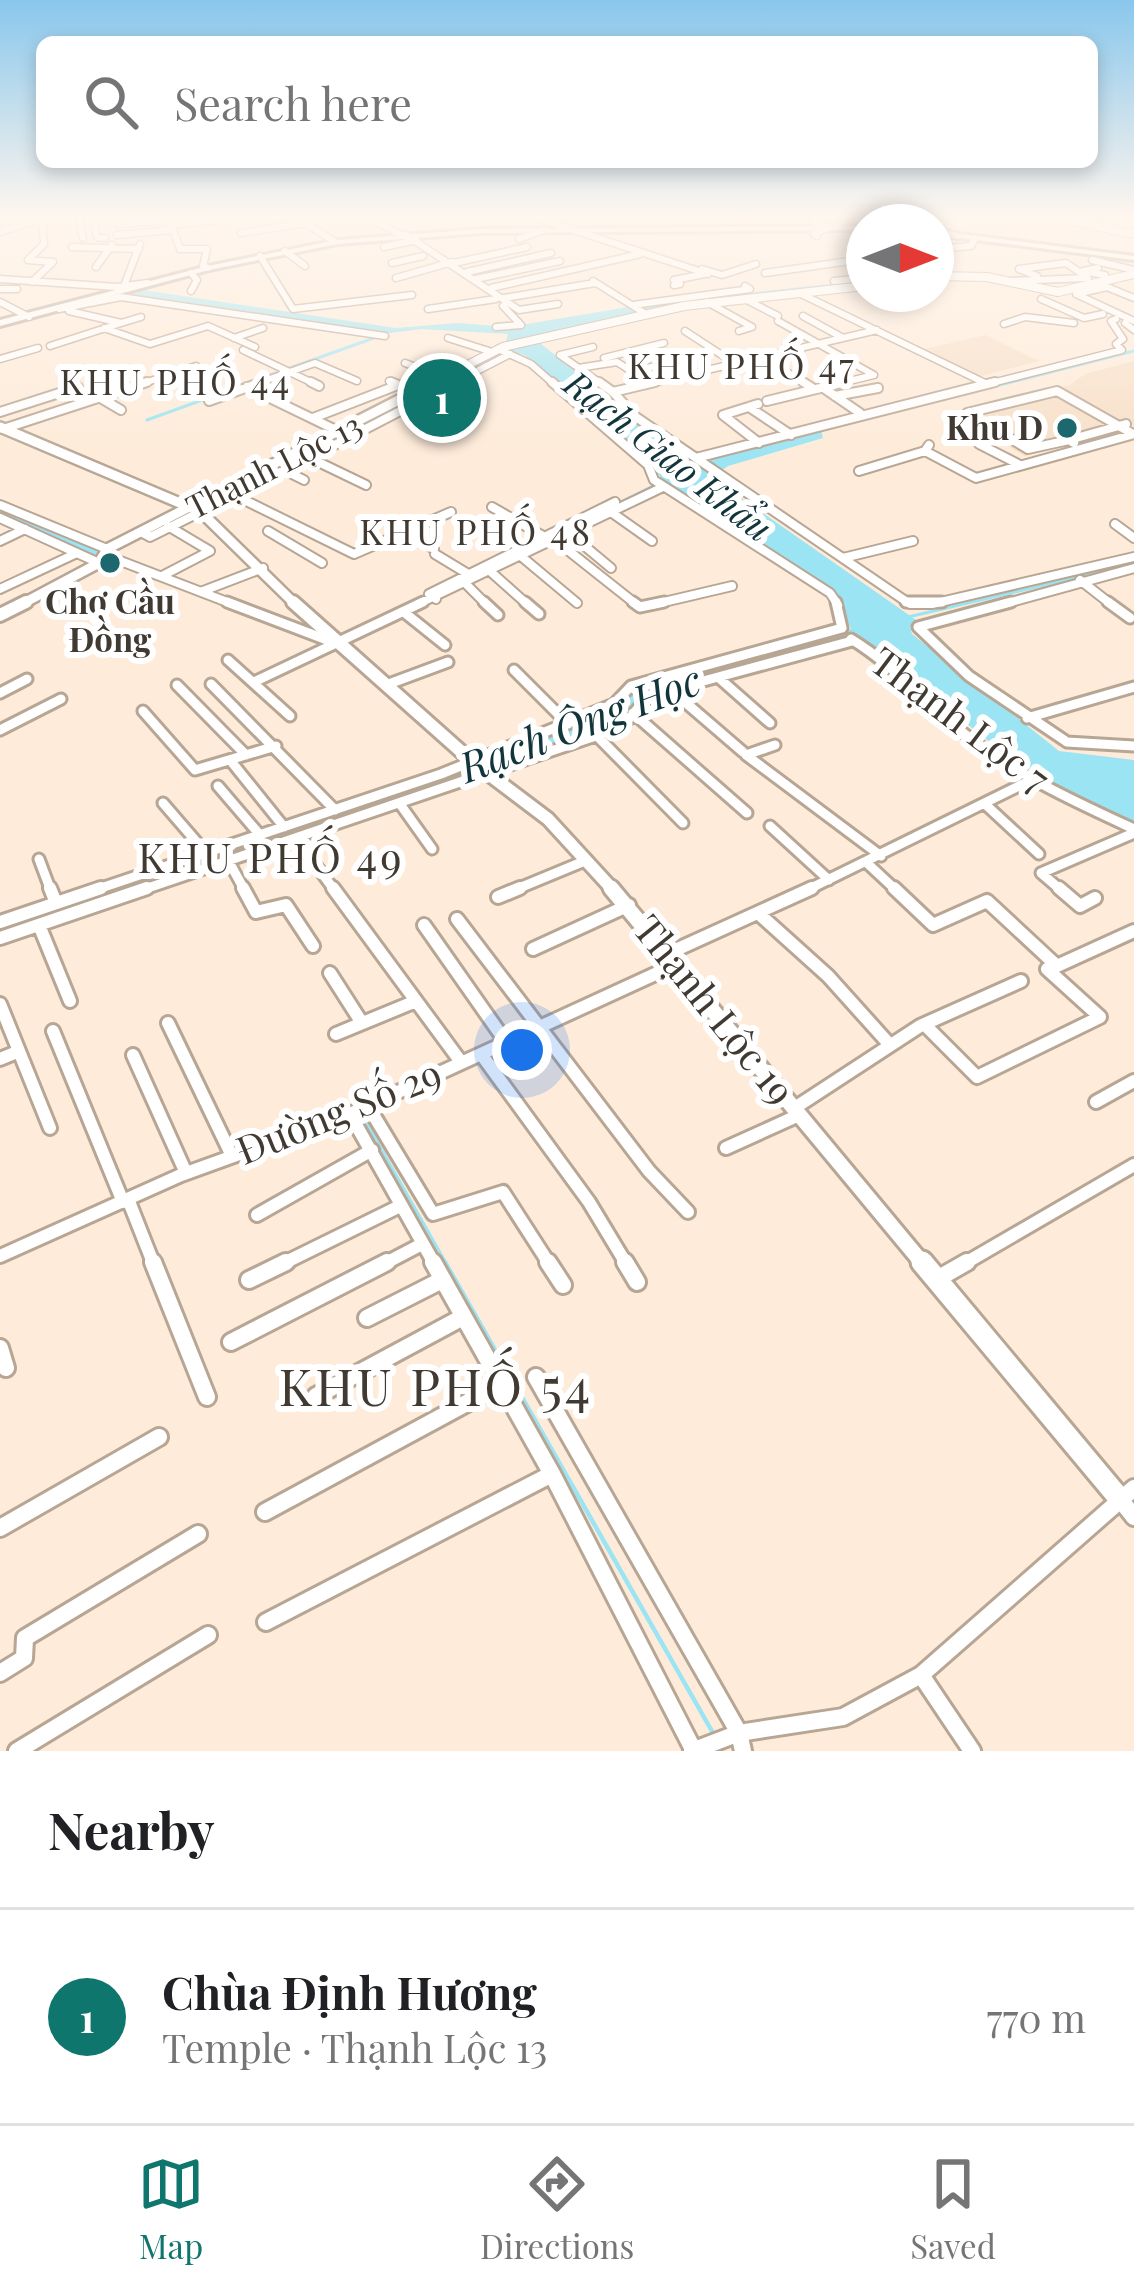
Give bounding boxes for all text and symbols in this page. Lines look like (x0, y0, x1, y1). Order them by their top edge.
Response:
search box (36, 36, 1098, 168)
icon: search (78, 69, 144, 135)
text: Search here (174, 72, 412, 132)
north arrow (846, 204, 954, 312)
district label: KHU PHỐ 47 (627, 337, 857, 388)
district label: KHU PHỐ 44 (60, 353, 292, 404)
pin: 1 (403, 353, 481, 443)
water label: Rạch Giao Khẩu (554, 357, 783, 551)
street label: Thạnh Lộc 13 (178, 401, 368, 527)
place label: Khu D (946, 404, 1043, 448)
marker: Khu D (1054, 415, 1080, 441)
district label: KHU PHỐ 48 (359, 503, 593, 554)
marker: Chợ Cầu Đồng (97, 550, 123, 576)
place label: Chợ Cầu Đồng (45, 577, 175, 660)
street label: Thạnh Lộc 7 (861, 634, 1061, 803)
water label: Rạch Ông Học (448, 650, 708, 795)
district label: KHU PHỐ 49 (137, 824, 405, 884)
street label: Thạnh Lộc 19 (623, 903, 808, 1114)
your location (492, 1020, 552, 1080)
street label: Đường Số 29 (228, 1045, 448, 1175)
district label: KHU PHỐ 54 (279, 1346, 593, 1419)
text: Nearby (48, 1795, 214, 1863)
text: Chùa Định Hương (162, 1961, 537, 2021)
text: 1 (80, 1991, 94, 2043)
text: 770 m (987, 1991, 1086, 2043)
text: Temple · Thạnh Lộc 13 (162, 2021, 547, 2073)
tab: Map (138, 2151, 204, 2267)
tab: Directions (480, 2151, 634, 2267)
tab: Saved (910, 2151, 996, 2267)

